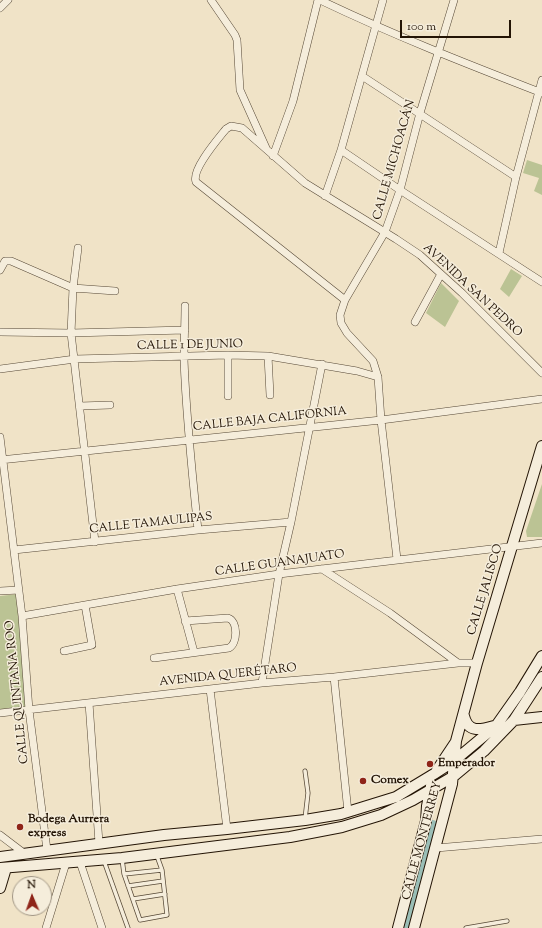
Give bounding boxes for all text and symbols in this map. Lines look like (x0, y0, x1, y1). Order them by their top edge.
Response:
scale bar (402, 12, 513, 38)
text: 100 m (407, 18, 436, 36)
street label: CALLE MICHOACÁN (371, 98, 419, 222)
street label: AVENIDA SAN PEDRO (419, 241, 525, 341)
street label: CALLE 1 DE JUNIO (137, 338, 243, 354)
street label: CALLE BAJA CALIFORNIA (192, 405, 348, 435)
street label: CALLE TAMAULIPAS (89, 510, 213, 538)
street label: CALLE JALISCO (465, 543, 507, 637)
street label: CALLE GUANAJUATO (214, 548, 346, 580)
street label: CALLE QUINTANA ROO (3, 620, 33, 764)
street label: AVENIDA QUERÉTARO (158, 662, 298, 690)
place label: Emperador (438, 757, 495, 771)
marker: Emperador (425, 759, 435, 769)
place label: Comex (371, 774, 409, 788)
marker: Comex (358, 776, 368, 786)
street label: CALLE MONTERREY (400, 780, 446, 902)
place label: Bodega Aurrera express (28, 813, 109, 841)
marker: Bodega Aurrera express (15, 822, 25, 832)
north arrow (12, 876, 52, 916)
text: N (27, 877, 36, 893)

